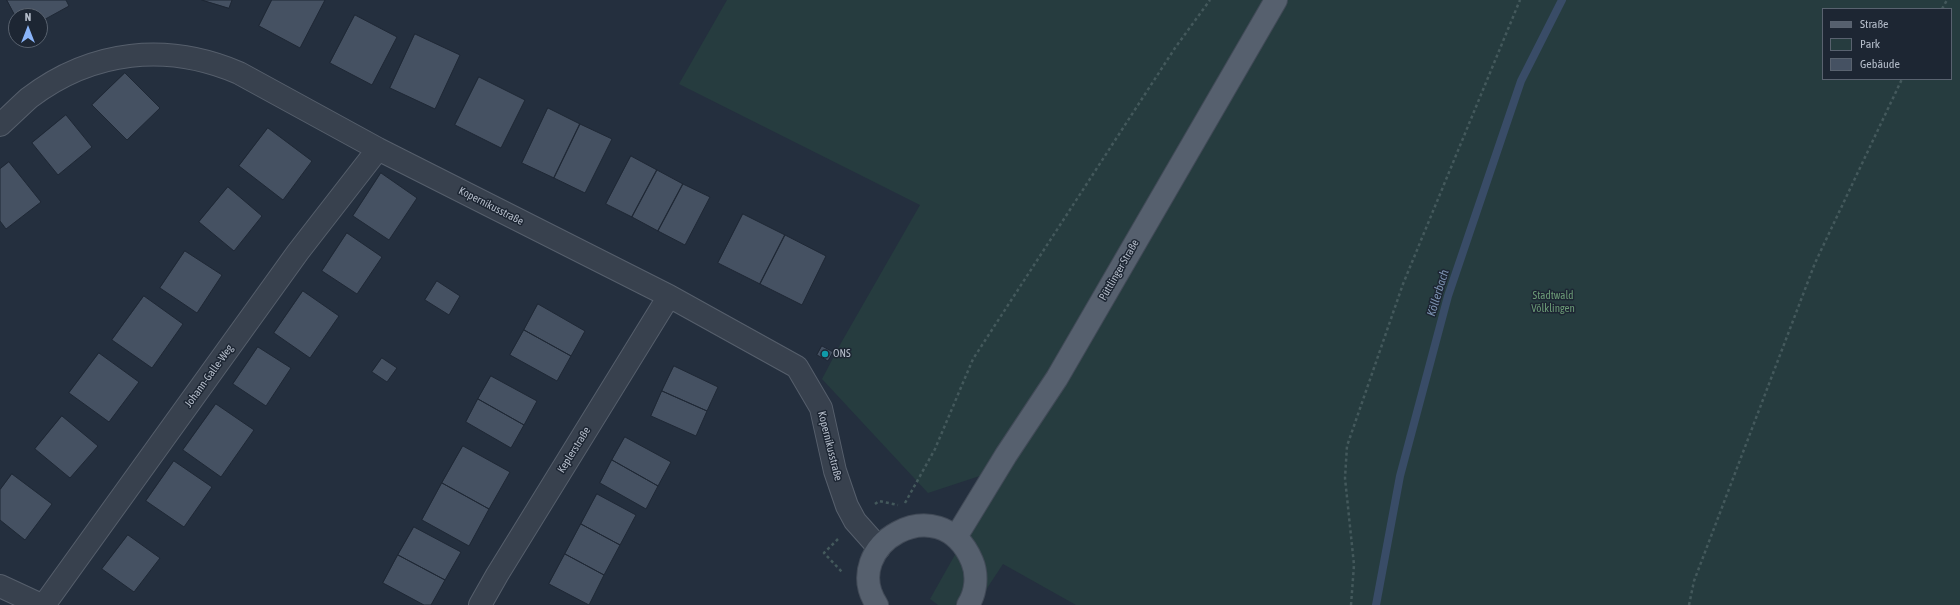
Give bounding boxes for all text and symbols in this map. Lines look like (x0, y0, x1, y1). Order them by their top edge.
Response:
north arrow (8, 8, 48, 48)
legend (1822, 8, 1952, 80)
text: N (25, 11, 31, 23)
text: Straße (1860, 17, 1888, 31)
text: Park (1860, 37, 1880, 51)
text: Gebäude (1860, 57, 1900, 71)
street label: Kopernikusstraße (456, 184, 526, 228)
street label: Püttlinger Straße (1096, 237, 1142, 303)
water label: Köllerbach (1424, 268, 1452, 318)
park label: Stadtwald Völklingen (1531, 289, 1575, 315)
street label: Johann-Galle-Weg (182, 342, 236, 410)
place label: ONS (833, 347, 851, 361)
marker: ONS (820, 349, 830, 359)
street label: Kopernikusstraße (815, 410, 845, 482)
street label: Keplerstraße (555, 425, 593, 475)

